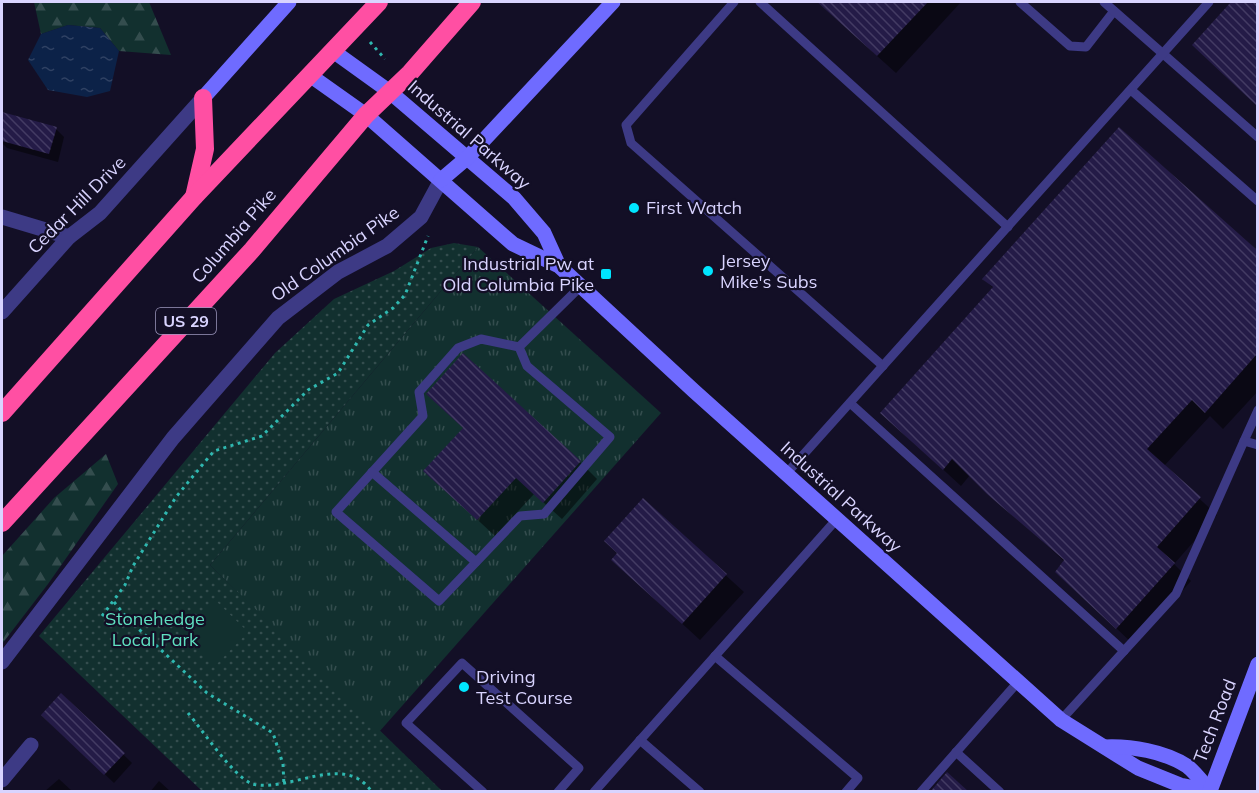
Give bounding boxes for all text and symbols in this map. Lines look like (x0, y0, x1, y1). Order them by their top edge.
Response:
street label: Industrial Parkway (403, 75, 536, 195)
street label: Cedar Hill Drive (23, 151, 130, 258)
street label: Columbia Pike (186, 184, 281, 288)
place label: First Watch (646, 196, 742, 219)
street label: Old Columbia Pike (266, 201, 403, 306)
marker: First Watch (627, 201, 641, 215)
place label: Jersey Mike's Subs (720, 249, 818, 293)
place label: Industrial Pw at Old Columbia Pike (442, 252, 594, 296)
marker: Jersey Mike's Subs (701, 264, 715, 278)
marker: Industrial Pw at Old Columbia Pike (599, 267, 613, 281)
road number: US 29 (156, 308, 216, 334)
street label: Industrial Parkway (776, 436, 907, 557)
park label: Stonehedge Local Park (105, 607, 205, 651)
place label: Driving Test Course (476, 665, 573, 709)
street label: Tech Road (1188, 676, 1241, 766)
marker: Driving Test Course (457, 680, 471, 694)

